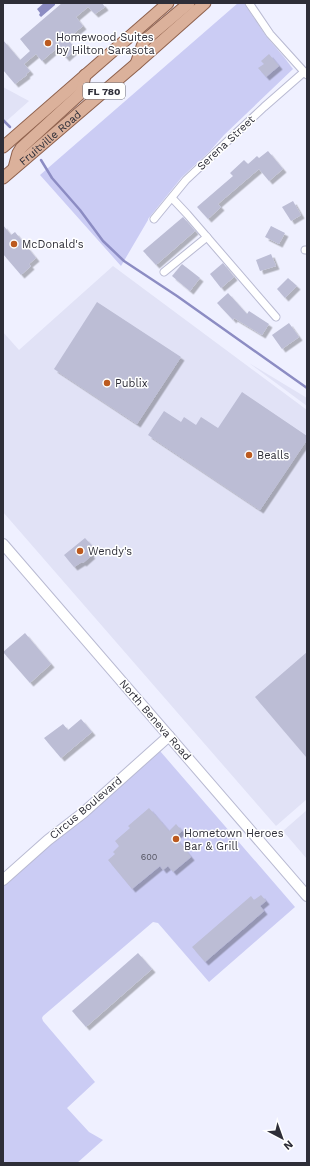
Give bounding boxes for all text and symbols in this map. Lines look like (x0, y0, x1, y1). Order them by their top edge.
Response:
place label: Homewood Suites by Hilton Sarasota (56, 31, 155, 57)
marker: Homewood Suites by Hilton Sarasota (43, 38, 53, 48)
road number: FL 780 (83, 83, 125, 99)
street label: Fruitville Road (16, 107, 84, 168)
street label: Serena Street (195, 113, 258, 173)
place label: McDonald's (22, 238, 84, 251)
marker: McDonald's (9, 239, 19, 249)
place label: Publix (115, 377, 148, 390)
marker: Publix (102, 378, 112, 388)
place label: Bealls (257, 449, 289, 462)
marker: Bealls (244, 450, 254, 460)
place label: Wendy's (88, 545, 132, 558)
marker: Wendy's (75, 546, 85, 556)
street label: North Beneva Road (116, 677, 194, 763)
street label: Circus Boulevard (47, 774, 125, 842)
place label: Hometown Heroes Bar & Grill (184, 827, 284, 853)
marker: Hometown Heroes Bar & Grill (171, 834, 181, 844)
house number: 600 (141, 852, 158, 862)
north arrow (262, 1118, 302, 1158)
text: N (281, 1138, 296, 1153)

